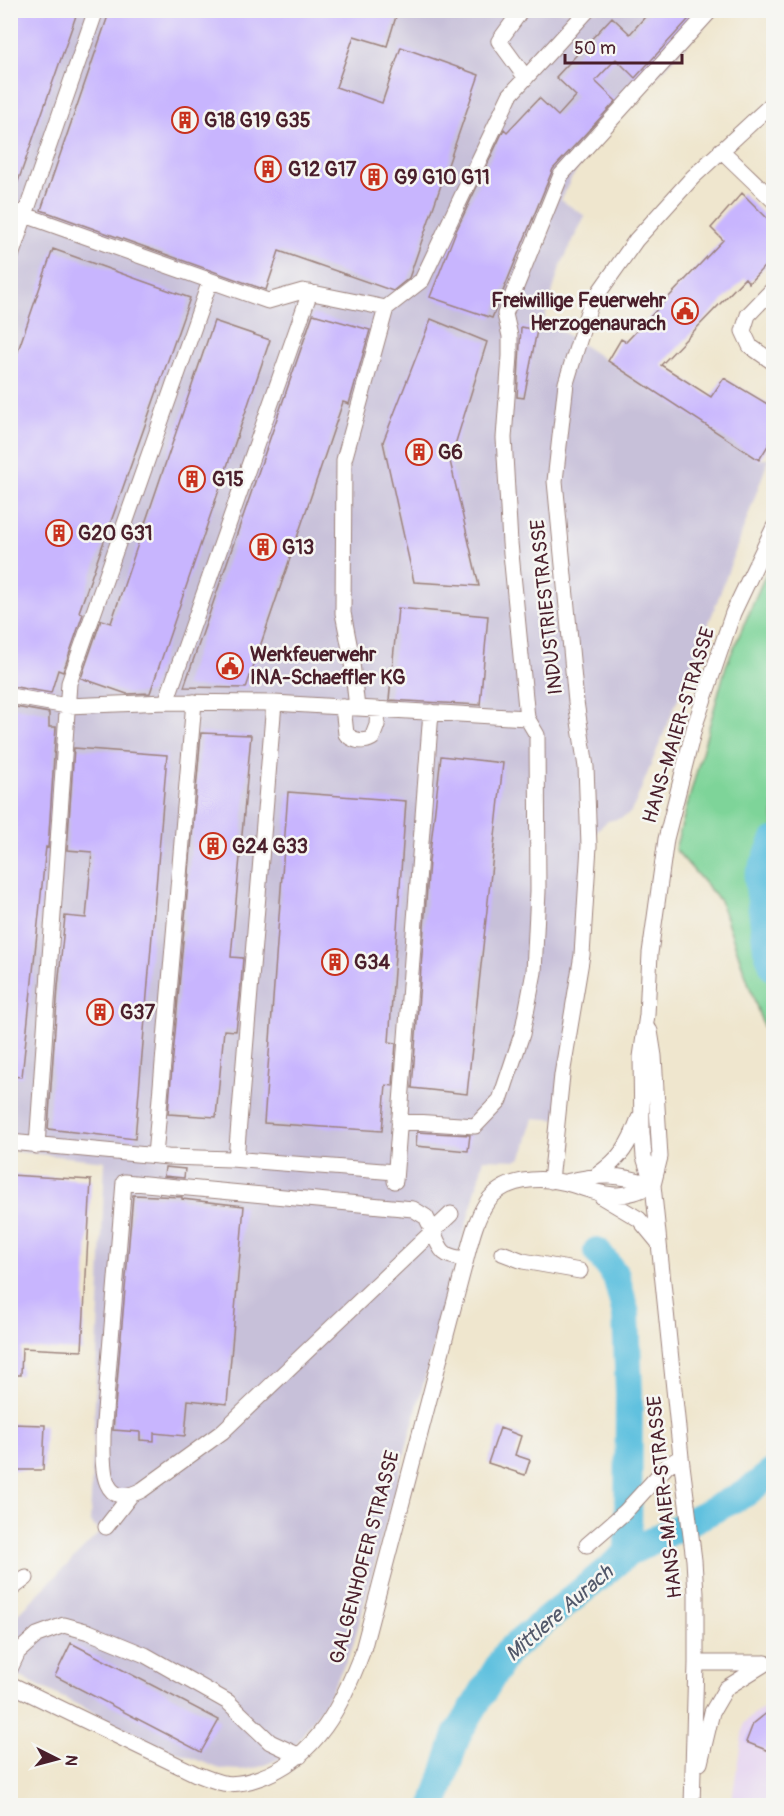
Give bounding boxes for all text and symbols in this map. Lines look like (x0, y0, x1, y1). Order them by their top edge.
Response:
scale bar (565, 27, 682, 65)
text: 50 m (574, 37, 616, 60)
building icon: G18 G19 G35 (170, 105, 200, 135)
place label: G18 G19 G35 (204, 108, 311, 133)
building icon: G12 G17 (253, 154, 283, 184)
place label: G12 G17 (288, 157, 357, 182)
building icon: G9 G10 G11 (359, 162, 389, 192)
place label: G9 G10 G11 (394, 165, 490, 190)
place label: Freiwillige Feuerwehr Herzogenaurach (491, 288, 667, 336)
public building icon: Freiwillige Feuerwehr Herzogenaurach (670, 296, 700, 326)
building icon: G6 (404, 437, 434, 467)
place label: G6 (438, 440, 463, 465)
building icon: G15 (177, 464, 207, 494)
place label: G15 (212, 467, 244, 492)
building icon: G20 G31 (44, 518, 74, 548)
street label: INDUSTRIESTRASSE (525, 518, 568, 696)
place label: G20 G31 (78, 521, 153, 546)
building icon: G13 (248, 532, 278, 562)
place label: G13 (282, 535, 314, 560)
street label: HANS-MAIER-STRASSE (637, 624, 720, 826)
place label: Werkfeuerwehr INA-Schaeffler KG (250, 642, 406, 690)
public building icon: Werkfeuerwehr INA-Schaeffler KG (215, 651, 245, 681)
building icon: G24 G33 (198, 831, 228, 861)
place label: G24 G33 (232, 834, 308, 859)
building icon: G34 (320, 947, 350, 977)
place label: G34 (354, 950, 390, 975)
building icon: G37 (85, 997, 115, 1027)
place label: G37 (120, 1000, 155, 1025)
street label: HANS-MAIER-STRASSE (641, 1394, 688, 1600)
street label: GALGENHOFER STRASSE (324, 1448, 405, 1667)
water label: Mittlere Aurach (500, 1558, 620, 1668)
north arrow (27, 1729, 87, 1789)
text: N (60, 1754, 81, 1767)

